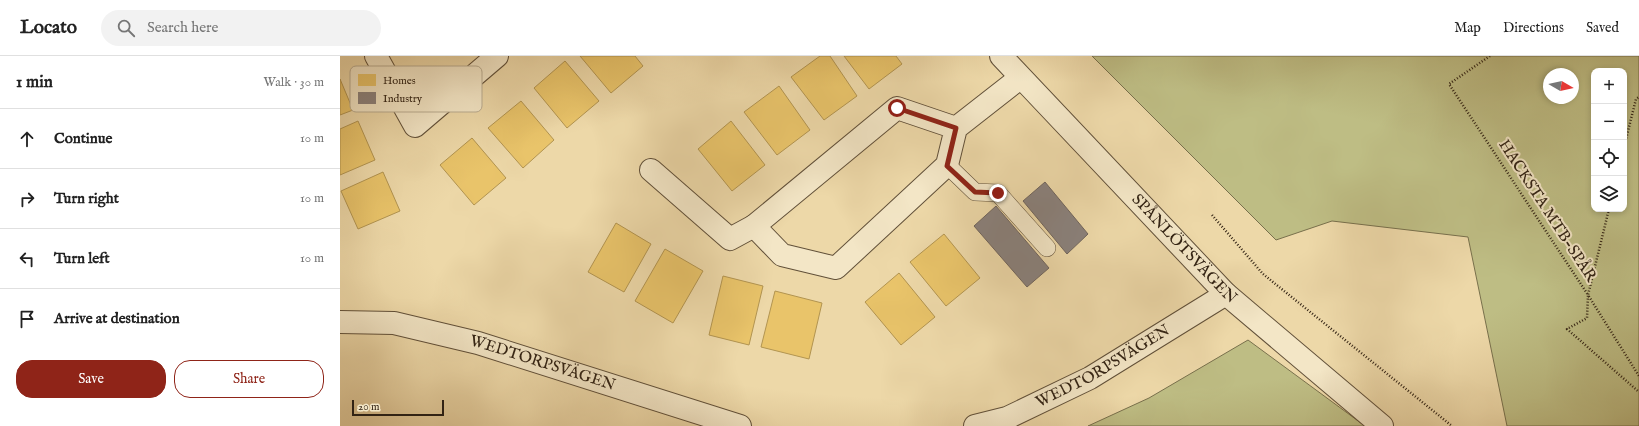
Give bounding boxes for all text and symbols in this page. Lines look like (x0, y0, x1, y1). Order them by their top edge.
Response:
search box (101, 10, 381, 46)
text: Locato (20, 16, 77, 40)
icon: search (115, 17, 137, 39)
text: Search here (147, 18, 219, 37)
text: Map (1454, 19, 1481, 37)
text: Directions (1503, 19, 1564, 37)
text: Saved (1586, 19, 1619, 37)
legend (350, 66, 482, 112)
north arrow (1543, 68, 1579, 104)
map controls (1591, 68, 1627, 212)
button: + (1591, 68, 1627, 104)
text: 1 min (16, 72, 53, 93)
text: Walk · 30 m (264, 74, 324, 91)
text: Homes (383, 74, 416, 88)
text: Industry (383, 92, 423, 106)
route start (888, 99, 906, 117)
button: − (1591, 104, 1627, 140)
icon: ahead (16, 128, 38, 150)
text: Continue (54, 129, 112, 148)
text: 10 m (300, 130, 324, 147)
street label: HACKSTA MTB-SPÅR (1493, 135, 1603, 287)
button: locate (1591, 140, 1627, 176)
button: layers (1591, 176, 1627, 212)
route end (989, 184, 1007, 202)
icon: right (16, 188, 38, 210)
text: Turn right (54, 189, 119, 208)
text: 10 m (300, 190, 324, 207)
street label: SPÅNLÖTSVÄGEN (1127, 190, 1241, 309)
icon: left (16, 248, 38, 270)
text: Turn left (54, 249, 110, 268)
text: 10 m (300, 250, 324, 267)
icon: arrive (16, 308, 38, 330)
text: Arrive at destination (54, 309, 180, 328)
street label: WEDTORPSVÄGEN (1033, 321, 1174, 413)
street label: WEDTORPSVÄGEN (468, 331, 618, 396)
button: Save (16, 360, 166, 398)
button: Share (174, 360, 324, 398)
scale bar (352, 398, 444, 417)
text: 20 m (358, 400, 379, 414)

